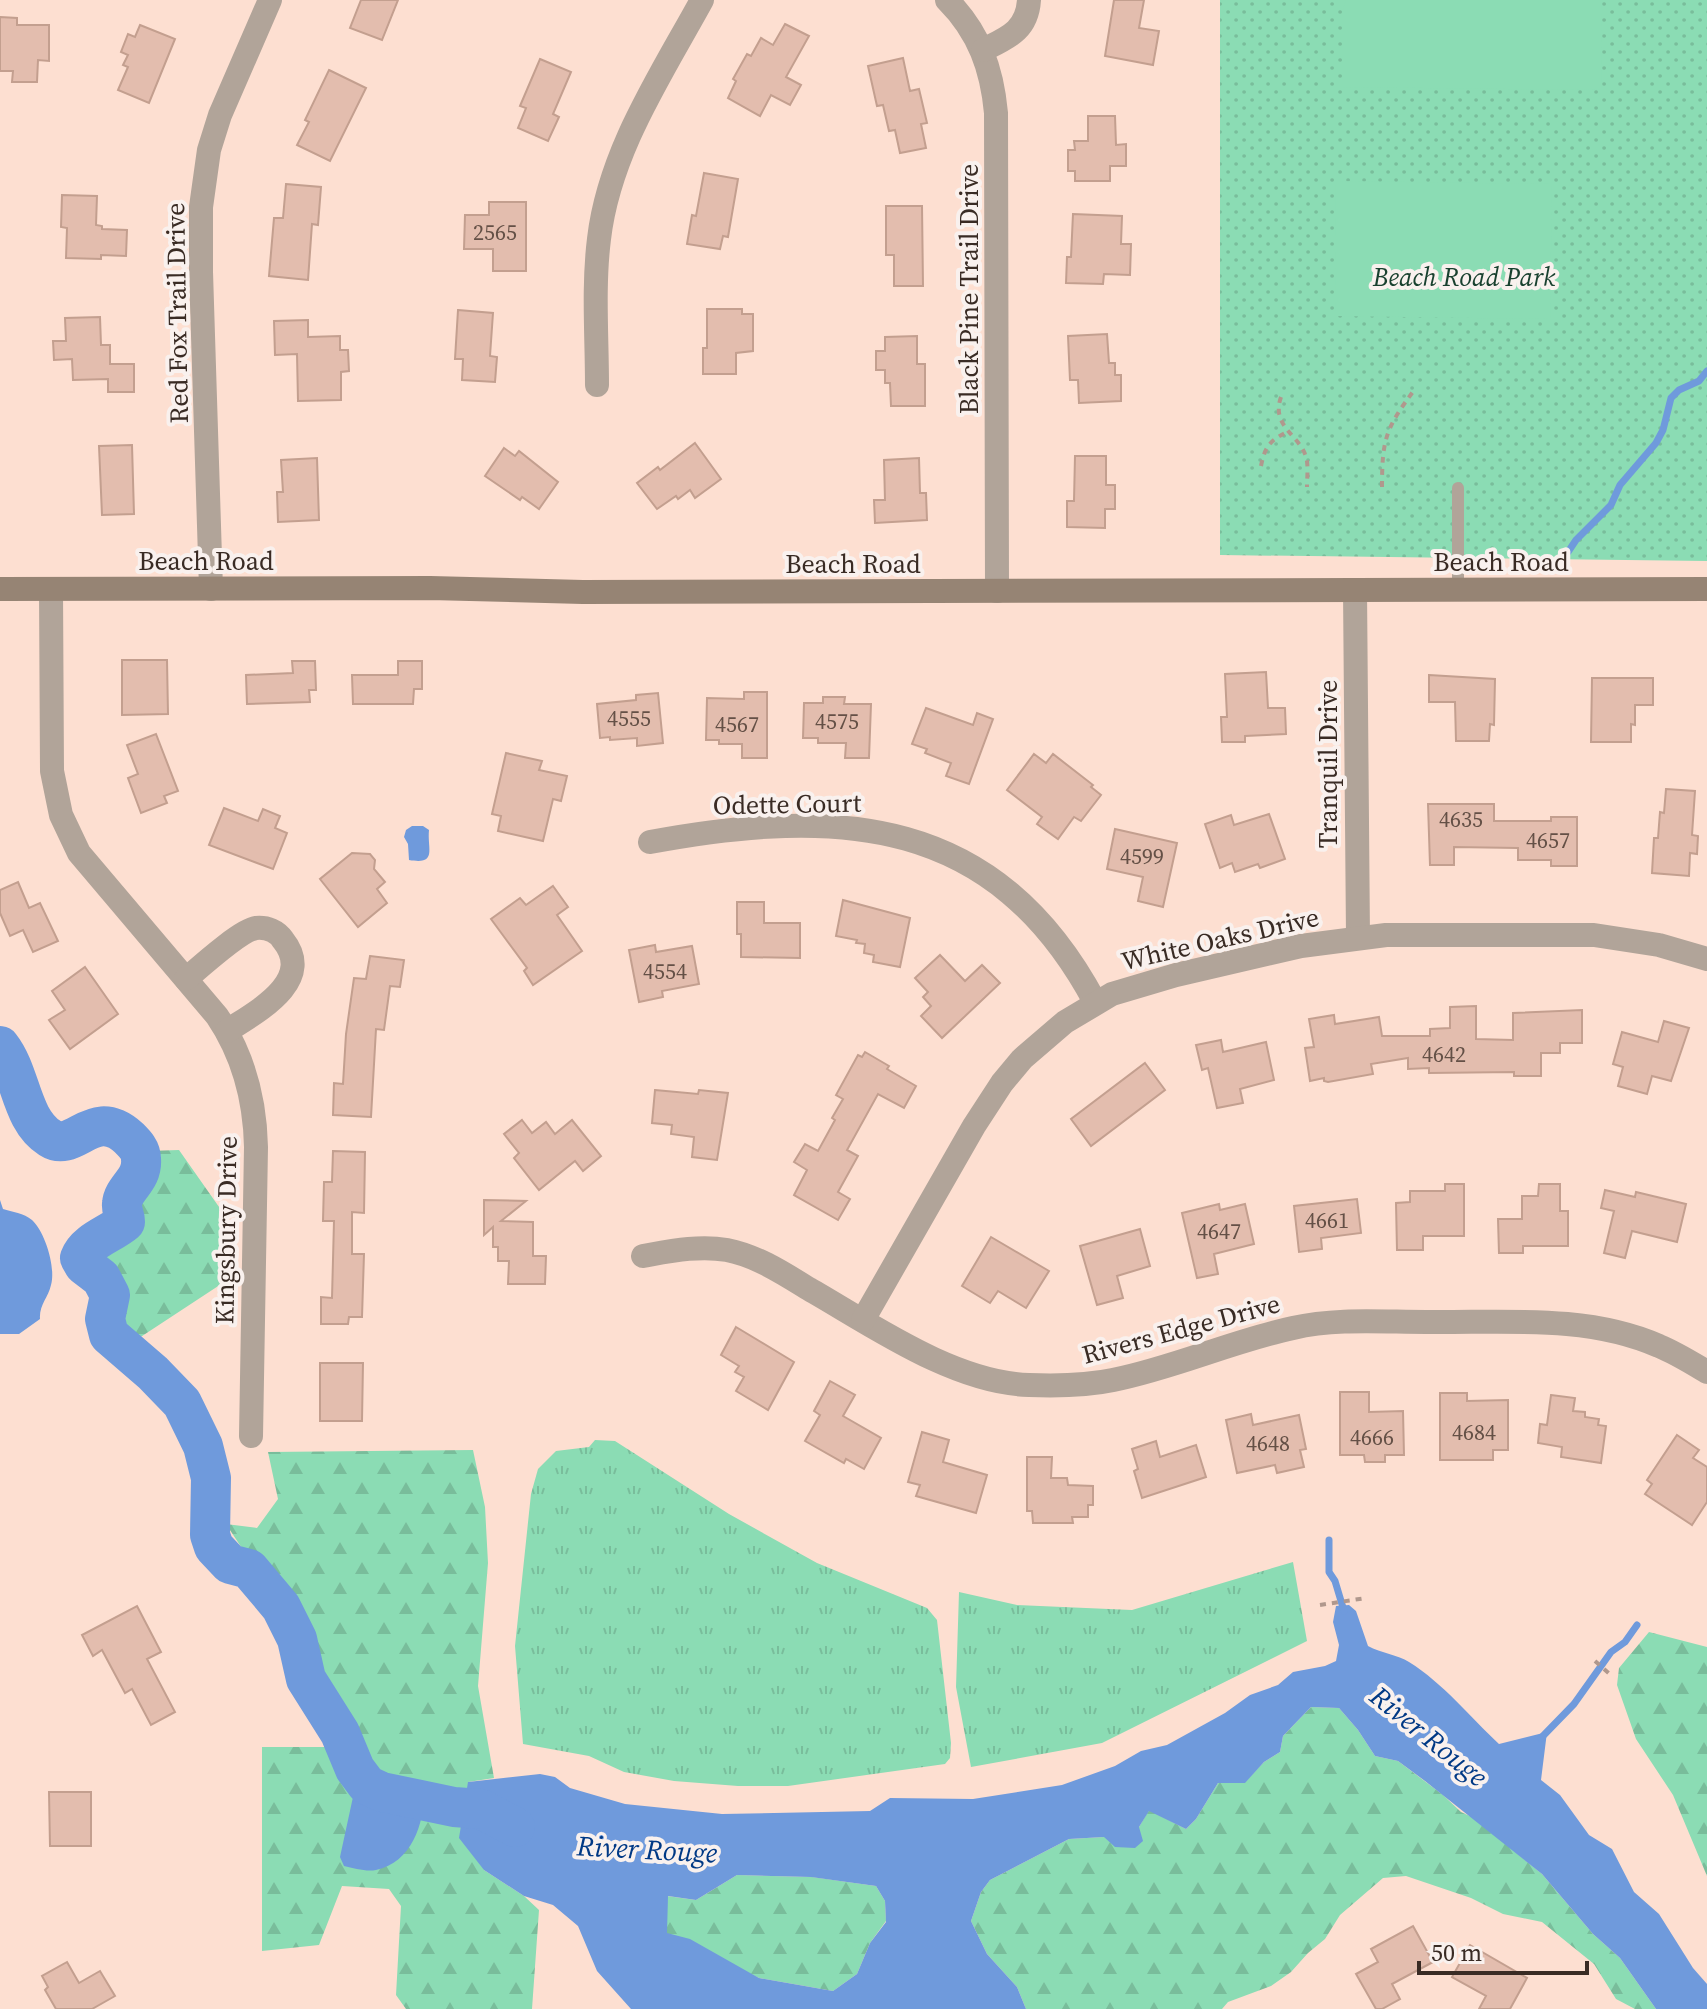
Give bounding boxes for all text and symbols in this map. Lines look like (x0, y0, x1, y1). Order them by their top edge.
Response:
street label: Black Pine Trail Drive (951, 164, 987, 414)
street label: Red Fox Trail Drive (157, 202, 197, 424)
house number: 2565 (473, 217, 517, 247)
park label: Beach Road Park (1372, 259, 1556, 295)
street label: Beach Road (138, 543, 274, 579)
street label: Beach Road (1433, 544, 1569, 580)
street label: Beach Road (785, 546, 921, 582)
street label: Tranquil Drive (1310, 680, 1346, 848)
house number: 4555 (607, 703, 651, 733)
house number: 4575 (815, 706, 859, 736)
house number: 4567 (715, 709, 759, 739)
street label: Odette Court (713, 785, 862, 823)
house number: 4635 (1439, 804, 1483, 834)
house number: 4657 (1526, 825, 1570, 855)
house number: 4599 (1120, 841, 1164, 871)
street label: White Oaks Drive (1118, 899, 1322, 979)
house number: 4554 (643, 956, 687, 986)
house number: 4642 (1422, 1039, 1466, 1069)
street label: Kingsbury Drive (206, 1135, 246, 1325)
house number: 4661 (1305, 1205, 1349, 1235)
house number: 4647 (1197, 1216, 1241, 1246)
street label: Rivers Edge Drive (1078, 1285, 1284, 1373)
house number: 4684 (1452, 1417, 1496, 1447)
house number: 4666 (1350, 1422, 1394, 1452)
house number: 4648 (1246, 1428, 1290, 1458)
water label: River Rouge (1362, 1676, 1496, 1795)
water label: River Rouge (575, 1826, 719, 1872)
scale bar (1419, 1925, 1587, 1975)
text: 50 m (1431, 1936, 1482, 1969)

